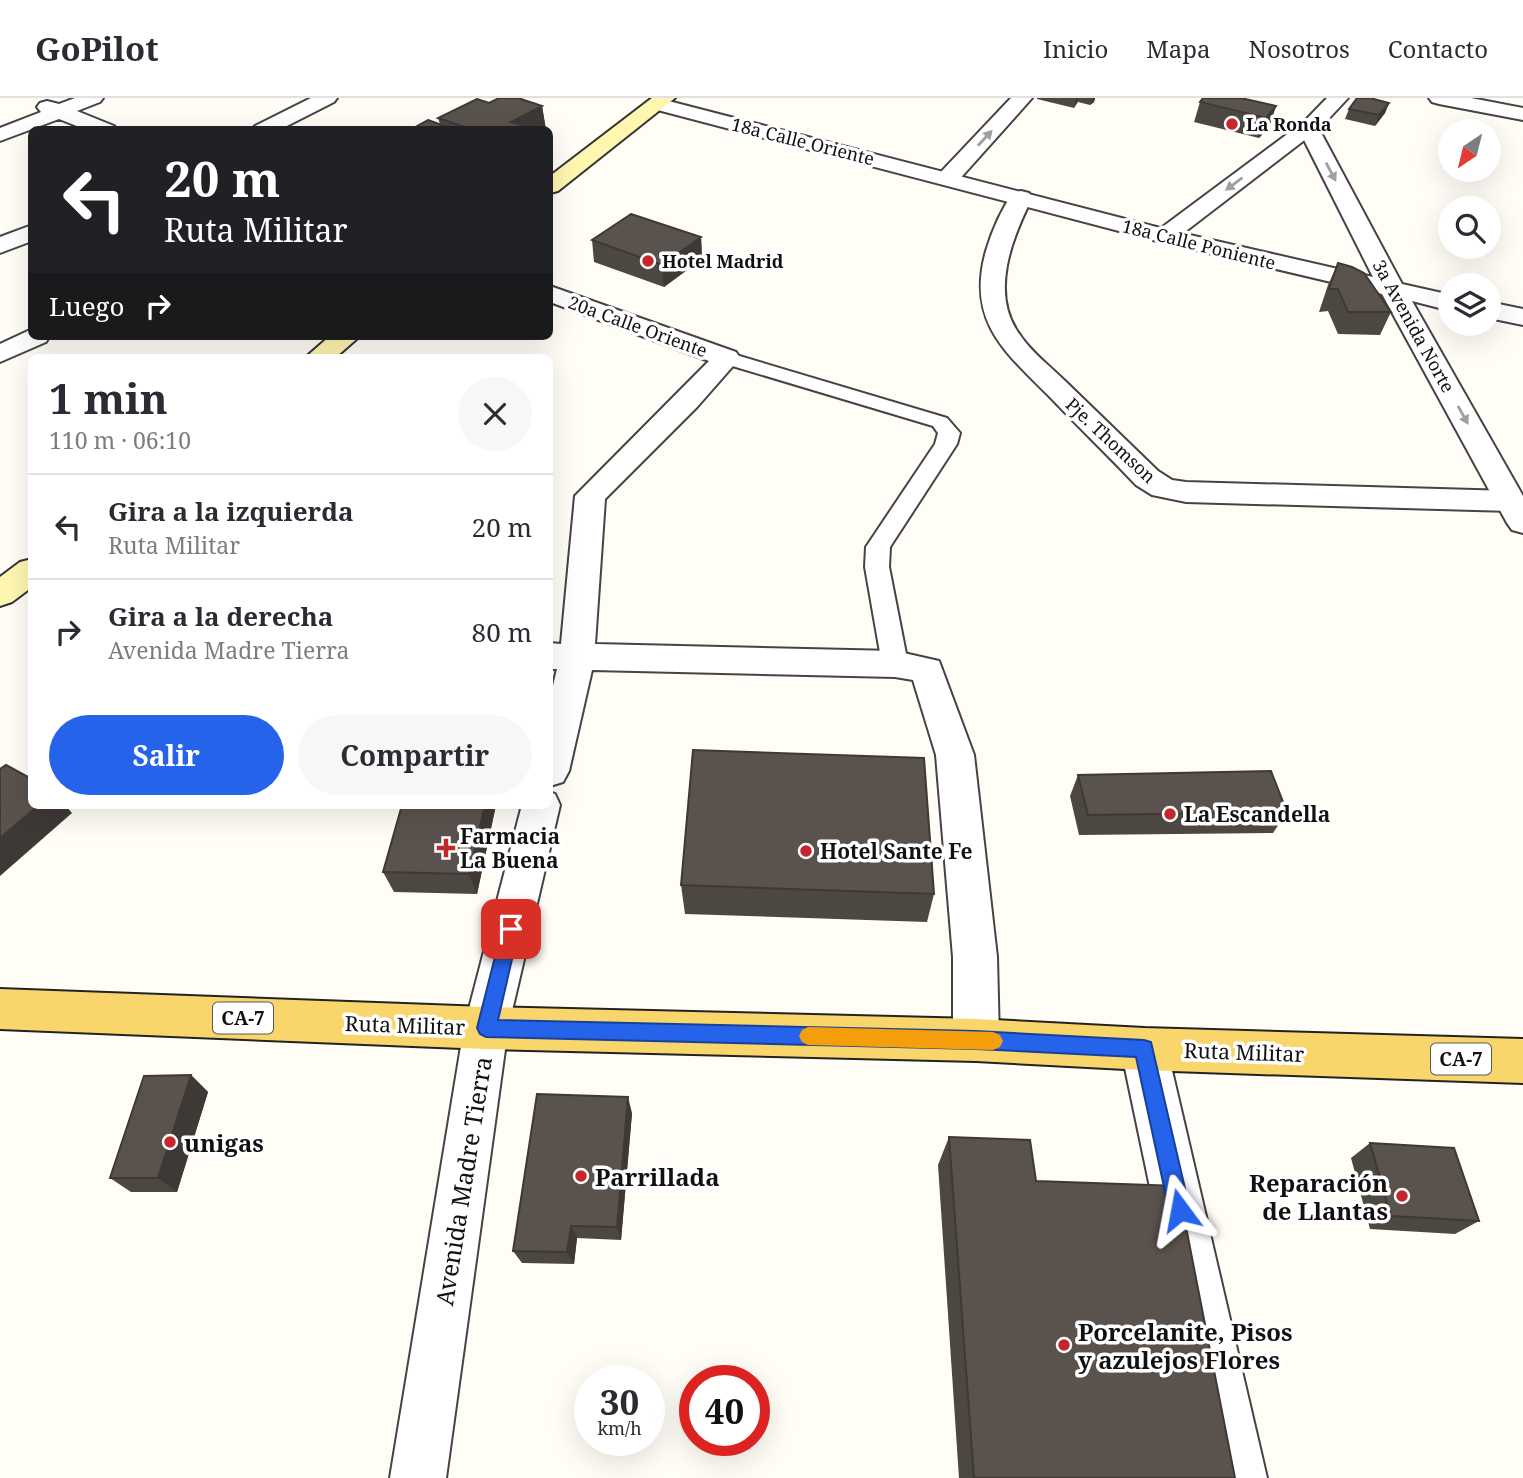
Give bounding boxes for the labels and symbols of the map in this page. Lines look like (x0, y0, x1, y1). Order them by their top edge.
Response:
street label: 18a Calle Oriente (729, 112, 877, 170)
place label: La Ronda (1246, 112, 1332, 136)
marker: La Ronda (1224, 116, 1240, 132)
north arrow (1438, 119, 1502, 182)
one-way arrow (977, 129, 993, 147)
one-way arrow (1325, 163, 1337, 182)
one-way arrow (1225, 177, 1243, 192)
street label: 18a Calle Poniente (1120, 213, 1278, 275)
place label: Hotel Madrid (662, 249, 784, 273)
marker: Hotel Madrid (640, 253, 656, 269)
street label: 3a Avenida Norte (1368, 255, 1460, 397)
street label: 20a Calle Oriente (565, 290, 711, 362)
street label: Pje. Thomson (1061, 392, 1162, 488)
one-way arrow (1457, 406, 1469, 425)
place label: La Escandella (1184, 800, 1330, 828)
marker: La Escandella (1162, 806, 1178, 822)
place label: Farmacia La Buena (460, 822, 560, 874)
place label: Hotel Sante Fe (820, 837, 972, 865)
marker: Farmacia La Buena (438, 840, 454, 856)
marker: Hotel Sante Fe (798, 843, 814, 859)
pin (481, 899, 541, 959)
road number: CA-7 (213, 1002, 273, 1034)
street label: Ruta Militar (344, 1009, 466, 1041)
street label: Ruta Militar (1183, 1036, 1305, 1068)
road number: CA-7 (1431, 1043, 1491, 1074)
street label: Avenida Madre Tierra (427, 1054, 499, 1308)
place label: unigas (184, 1126, 264, 1159)
marker: unigas (162, 1134, 178, 1150)
place label: Parrillada (595, 1160, 720, 1193)
place label: Reparación de Llantas (1249, 1166, 1388, 1227)
marker: Parrillada (573, 1168, 589, 1184)
position arrow (1143, 1173, 1217, 1247)
marker: Reparación de Llantas (1394, 1188, 1410, 1204)
place label: Porcelanite, Pisos y azulejos Flores (1078, 1315, 1293, 1376)
marker: Porcelanite, Pisos y azulejos Flores (1056, 1337, 1072, 1353)
speed limit sign: 40 (679, 1365, 770, 1456)

